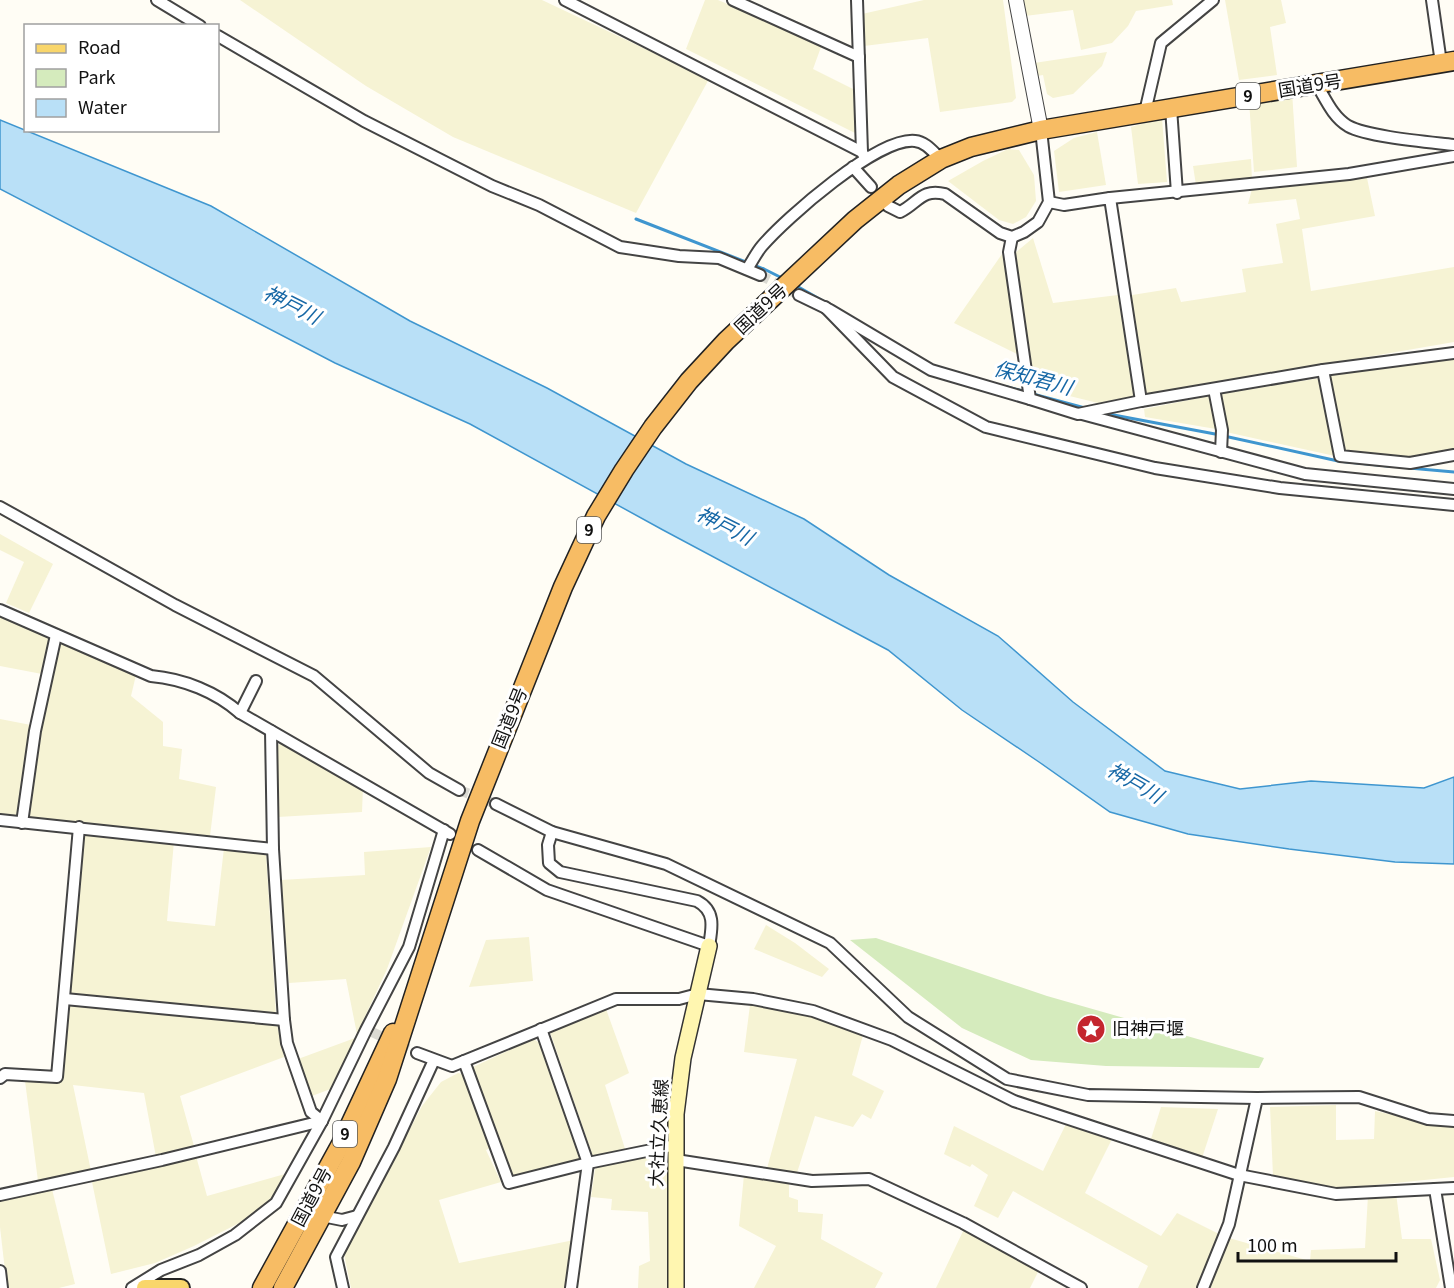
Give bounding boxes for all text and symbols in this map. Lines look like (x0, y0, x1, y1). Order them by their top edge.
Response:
legend (24, 24, 219, 132)
text: Road (78, 33, 121, 59)
text: Park (78, 63, 116, 89)
street label: 国道9号 (1276, 66, 1343, 102)
road number: 9 (1236, 83, 1260, 109)
text: Water (78, 93, 128, 119)
street label: 国道9号 (727, 276, 792, 339)
water label: 神戸川 (259, 277, 328, 331)
water label: 保知君川 (991, 352, 1078, 401)
water label: 神戸川 (692, 498, 761, 552)
road number: 9 (577, 517, 601, 543)
street label: 国道9号 (484, 683, 532, 752)
water label: 神戸川 (1103, 754, 1171, 810)
place icon: 旧神戸堰 (1075, 1013, 1107, 1045)
place label: 旧神戸堰 (1112, 1014, 1184, 1040)
street label: 大社立久恵線 (641, 1078, 673, 1188)
road number: 9 (333, 1121, 357, 1147)
street label: 国道9号 (284, 1162, 337, 1230)
scale bar (1238, 1225, 1396, 1263)
text: 100 m (1247, 1231, 1298, 1257)

